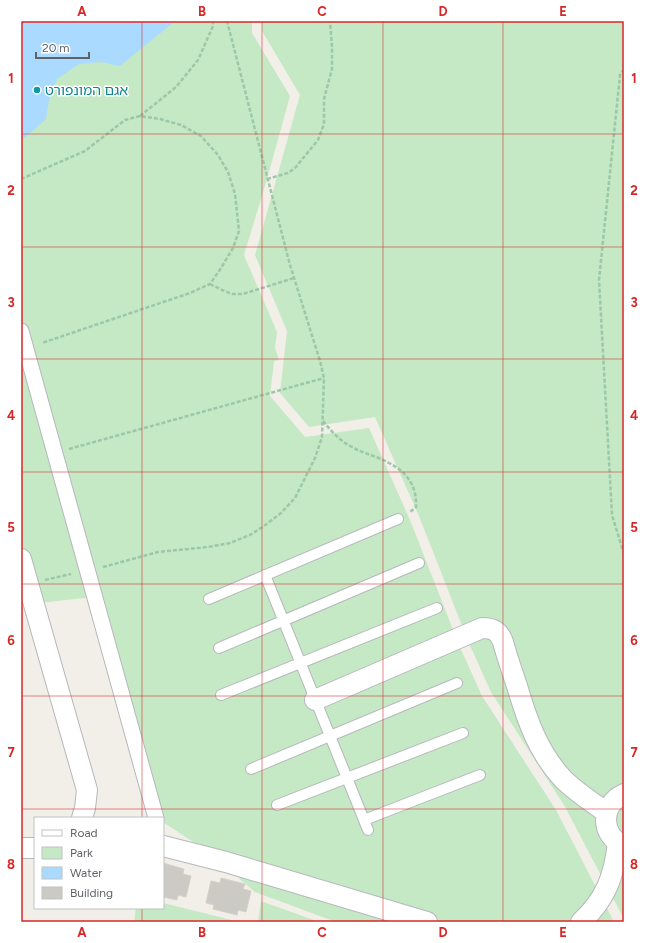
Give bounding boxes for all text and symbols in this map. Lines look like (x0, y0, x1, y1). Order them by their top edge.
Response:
text: A (77, 4, 87, 19)
text: B (198, 4, 206, 19)
text: C (317, 4, 327, 19)
text: D (438, 4, 448, 19)
text: E (559, 4, 567, 19)
scale bar (36, 34, 89, 60)
text: 20 m (42, 41, 70, 55)
text: 1 (8, 71, 14, 86)
text: 1 (631, 71, 637, 86)
place label: אגם המונפורט (45, 82, 128, 99)
marker: אגם המונפורט (32, 85, 42, 95)
text: 2 (7, 183, 15, 198)
text: 2 (630, 183, 638, 198)
text: 3 (7, 295, 15, 310)
text: 3 (630, 295, 638, 310)
text: 4 (7, 408, 15, 423)
text: 4 (630, 408, 638, 423)
text: 5 (7, 520, 15, 535)
text: 5 (630, 520, 638, 535)
text: 6 (7, 633, 15, 648)
text: 6 (630, 633, 638, 648)
text: 7 (7, 745, 15, 760)
text: 7 (630, 745, 638, 760)
legend (34, 817, 164, 909)
text: Road (70, 826, 98, 840)
text: Park (70, 846, 93, 860)
text: 8 (7, 857, 15, 872)
text: 8 (630, 857, 638, 872)
text: Water (70, 866, 102, 880)
text: Building (70, 886, 113, 900)
text: A (77, 925, 87, 940)
text: B (198, 925, 206, 940)
text: C (317, 925, 327, 940)
text: D (438, 925, 448, 940)
text: E (559, 925, 567, 940)

